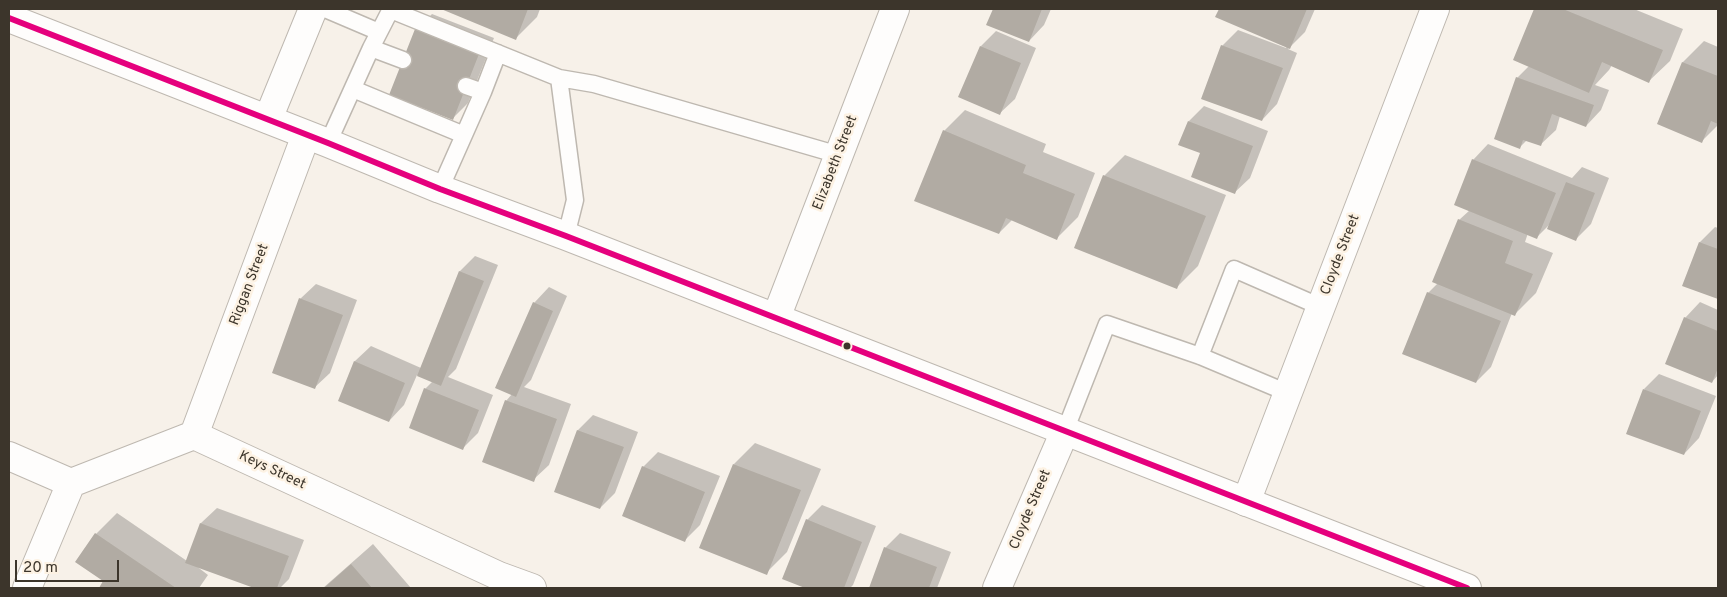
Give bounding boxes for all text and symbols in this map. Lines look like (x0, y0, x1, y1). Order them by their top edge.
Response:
street label: Elizabeth Street (810, 113, 862, 213)
street label: Cloyde Street (1318, 212, 1364, 298)
street label: Riggan Street (227, 242, 273, 328)
unlabelled marker (842, 341, 852, 351)
street label: Keys Street (236, 448, 308, 494)
street label: Cloyde Street (1007, 468, 1055, 552)
scale bar (18, 550, 121, 582)
text: 20 m (23, 559, 58, 578)

